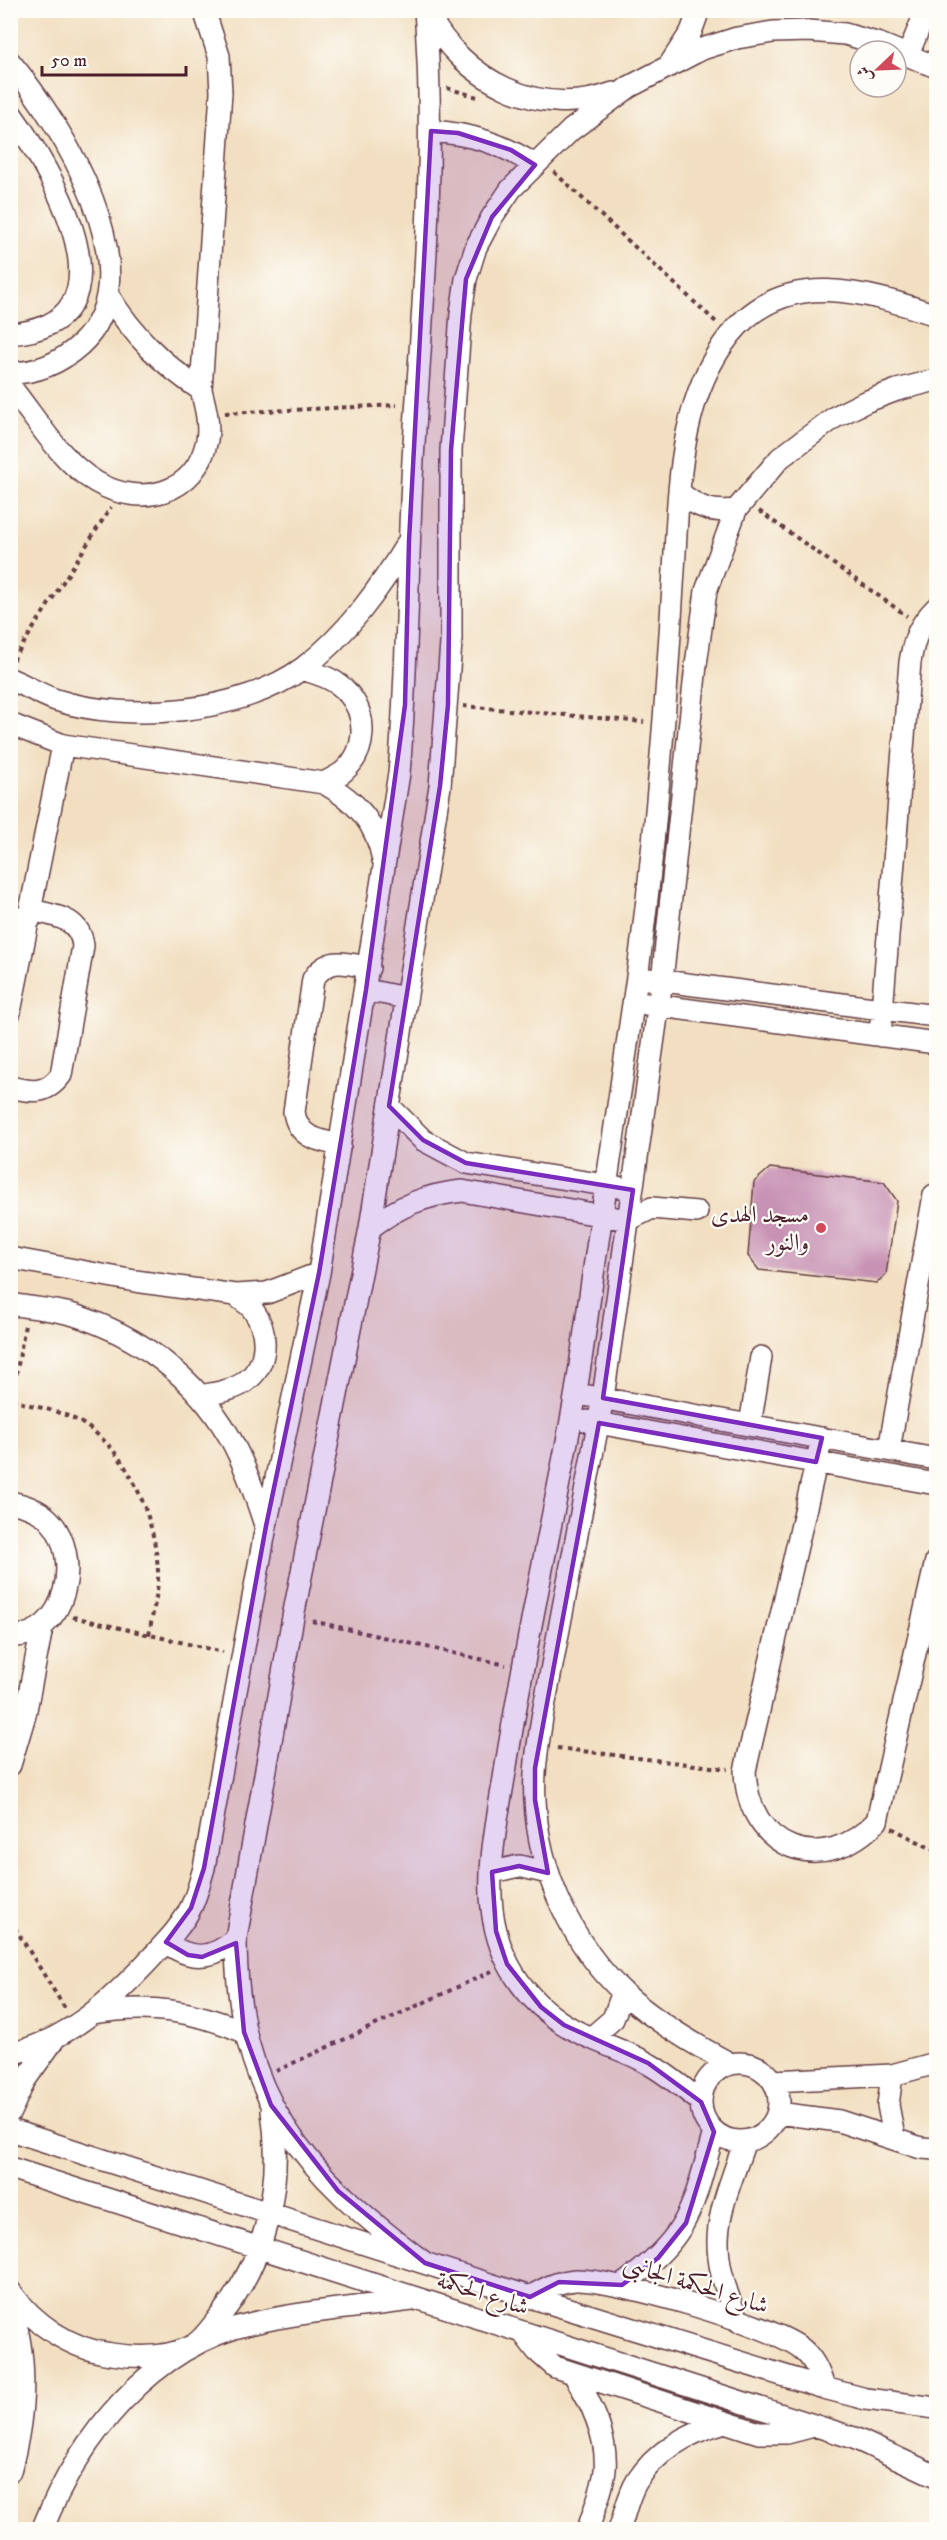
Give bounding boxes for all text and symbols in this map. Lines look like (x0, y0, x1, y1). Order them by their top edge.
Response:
scale bar (42, 39, 186, 77)
north arrow (848, 39, 908, 99)
text: 50 m (51, 50, 87, 72)
text: ش (853, 63, 877, 86)
place label: مسجد الهدى والنور (711, 1200, 809, 1258)
marker: مسجد الهدى والنور (814, 1221, 828, 1235)
street label: شارع الحكمة الجانبى (618, 2249, 772, 2325)
street label: شارع الحكمة (432, 2265, 532, 2327)

